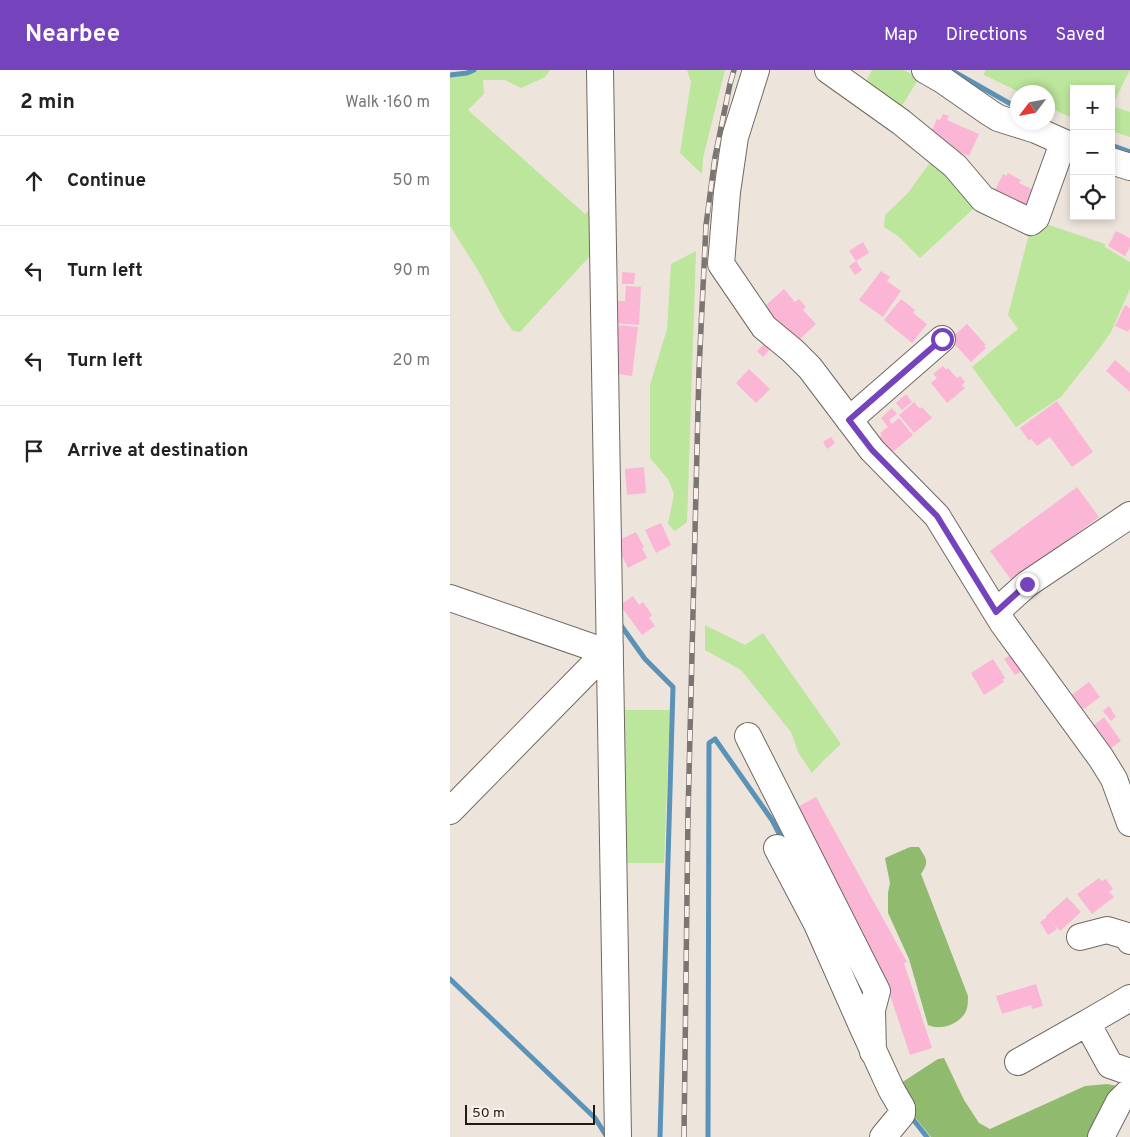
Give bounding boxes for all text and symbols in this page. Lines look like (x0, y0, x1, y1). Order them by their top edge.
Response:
text: Nearbee (25, 20, 120, 50)
text: Map (884, 24, 918, 47)
text: Directions (946, 24, 1028, 47)
text: Saved (1056, 24, 1105, 47)
north arrow (1010, 85, 1055, 130)
map controls (1070, 85, 1115, 220)
button: + (1070, 85, 1115, 130)
text: 2 min (20, 89, 75, 116)
text: Walk · 160 m (345, 93, 430, 113)
button: − (1070, 130, 1115, 175)
icon: ahead (20, 167, 48, 195)
text: Continue (67, 169, 146, 193)
text: 50 m (393, 171, 430, 191)
button: locate (1070, 175, 1115, 220)
icon: left (20, 257, 48, 285)
text: Turn left (67, 259, 143, 283)
text: 90 m (393, 261, 430, 281)
route start (931, 328, 954, 351)
icon: left (20, 347, 48, 375)
text: Turn left (67, 349, 143, 373)
text: 20 m (393, 351, 430, 371)
icon: arrive (20, 437, 48, 465)
text: Arrive at destination (67, 439, 248, 463)
route end (1016, 573, 1039, 596)
scale bar (465, 1102, 595, 1125)
text: 50 m (472, 1105, 505, 1122)

